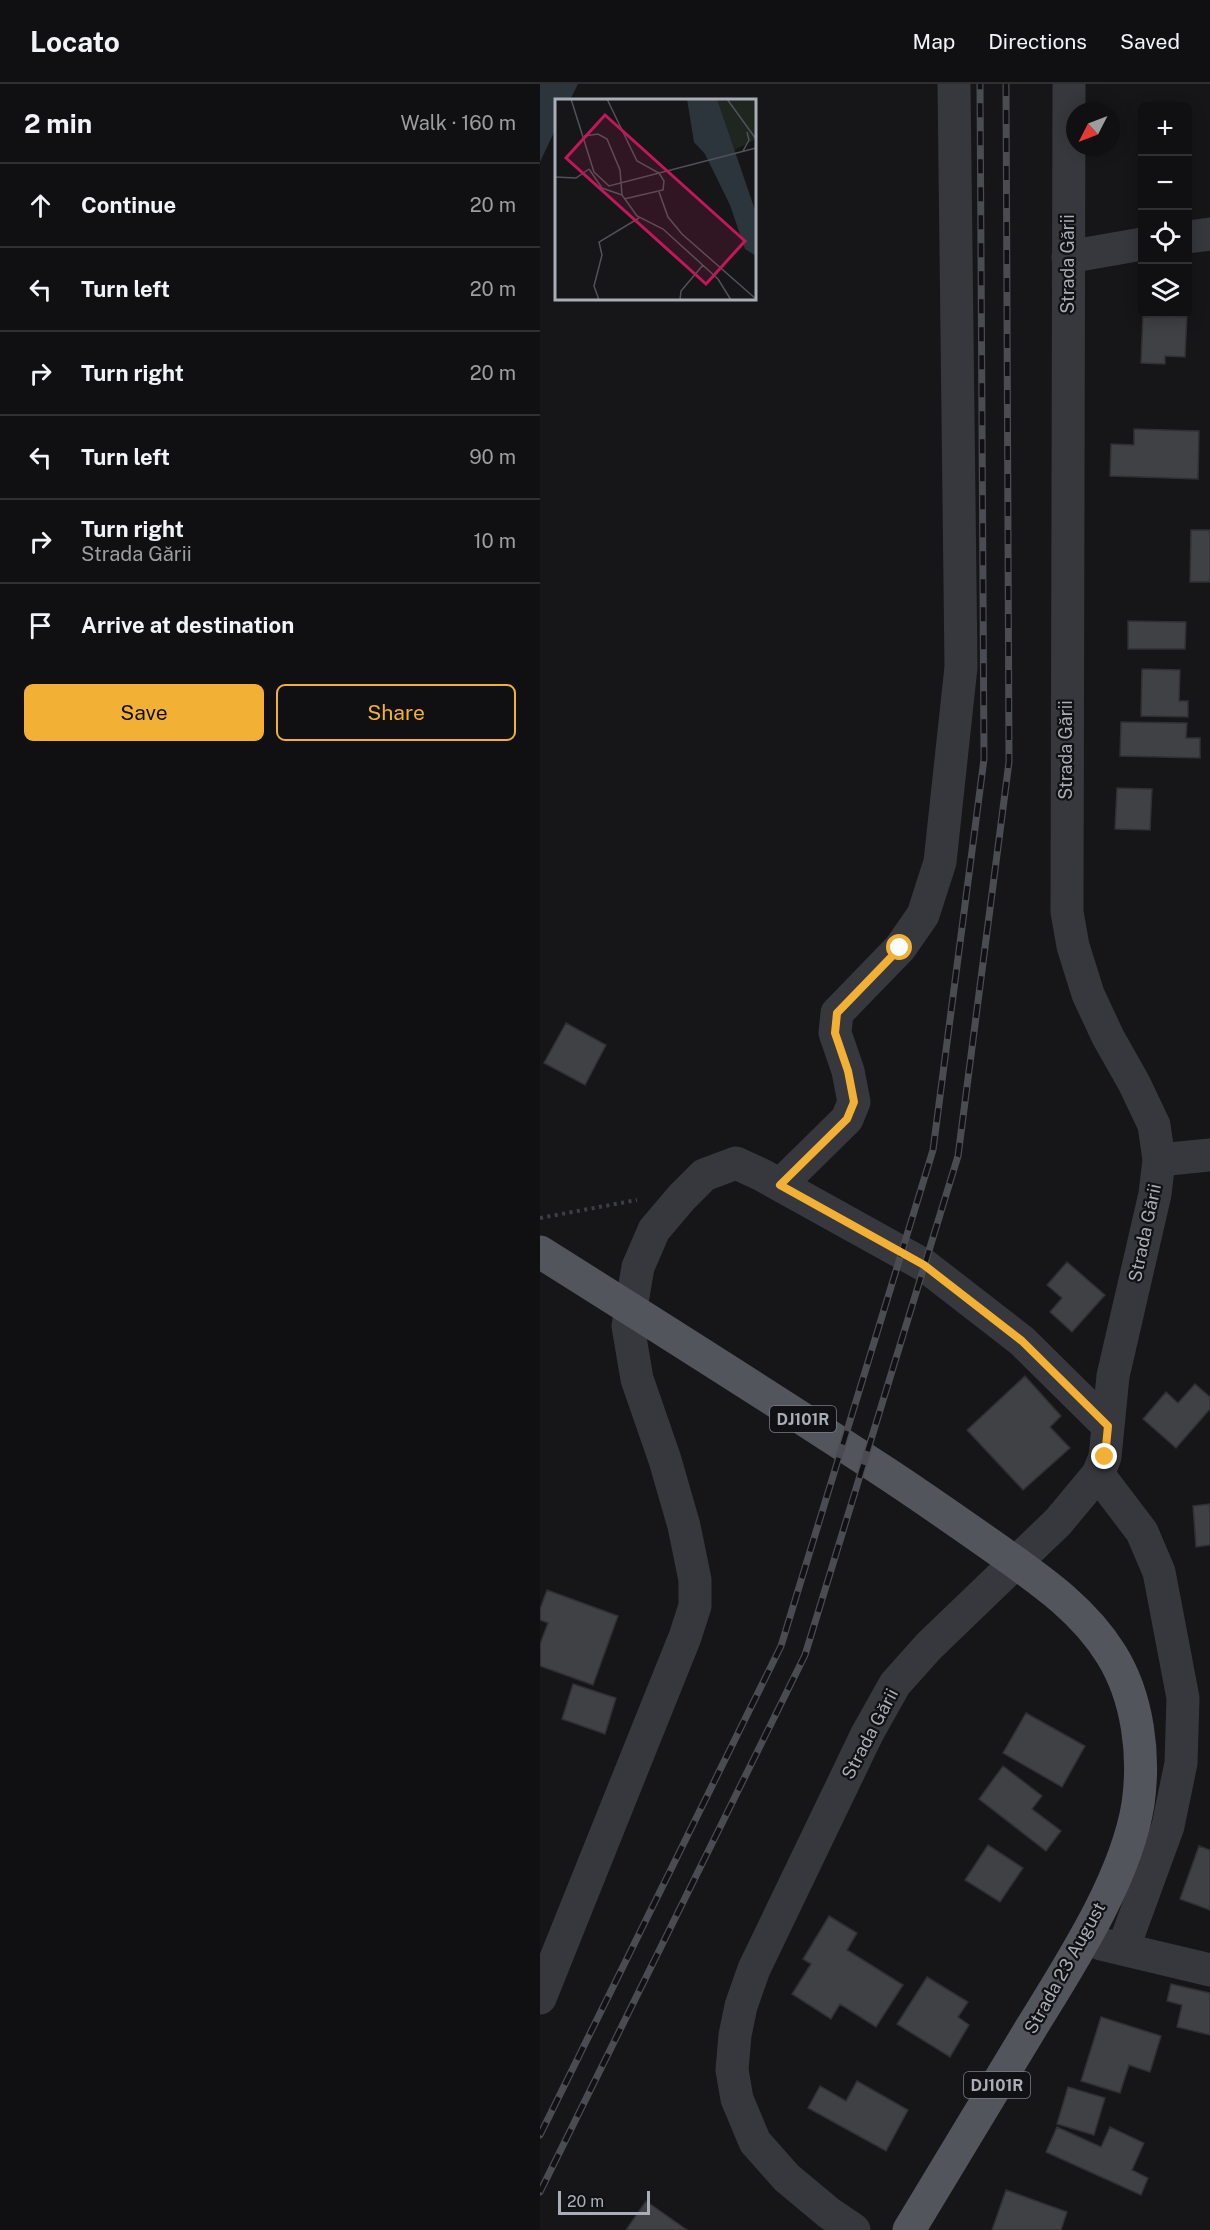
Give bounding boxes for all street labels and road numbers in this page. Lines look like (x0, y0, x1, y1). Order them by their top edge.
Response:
street label: Strada Gării (1057, 214, 1078, 314)
street label: Strada Gării (1055, 700, 1076, 800)
street label: Strada Gării (1124, 1182, 1165, 1284)
road number: DJ101R (770, 1406, 836, 1432)
street label: Strada Gării (837, 1685, 902, 1783)
street label: Strada 23 August (1020, 1898, 1109, 2037)
road number: DJ101R (964, 2072, 1030, 2098)

